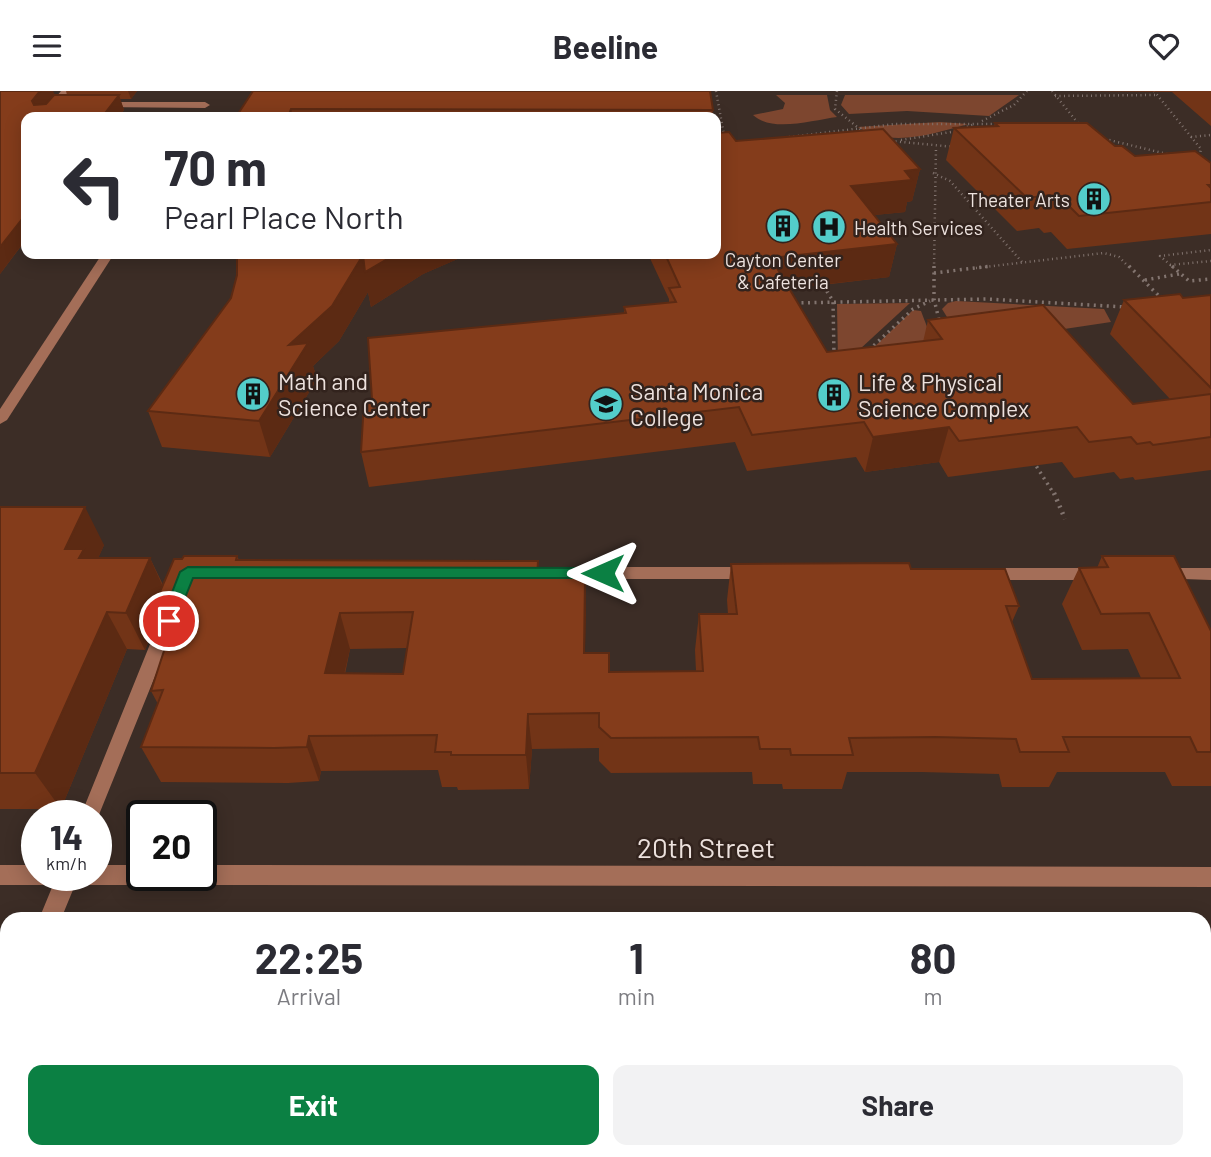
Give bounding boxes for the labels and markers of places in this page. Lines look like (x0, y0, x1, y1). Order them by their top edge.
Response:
building icon: Theater Arts (1075, 180, 1113, 218)
place label: Theater Arts (967, 188, 1070, 211)
building icon: Cayton Center & Cafeteria (764, 207, 802, 245)
hospital icon: Health Services (810, 208, 848, 246)
place label: Health Services (854, 216, 983, 239)
place label: Cayton Center & Cafeteria (725, 248, 841, 293)
place label: Math and Science Center (278, 367, 430, 421)
place label: Life & Physical Science Complex (858, 368, 1029, 422)
building icon: Math and Science Center (234, 375, 272, 413)
building icon: Life & Physical Science Complex (815, 376, 853, 414)
place label: Santa Monica College (630, 377, 763, 431)
school or university icon: Santa Monica College (587, 385, 625, 423)
pin (139, 591, 199, 651)

